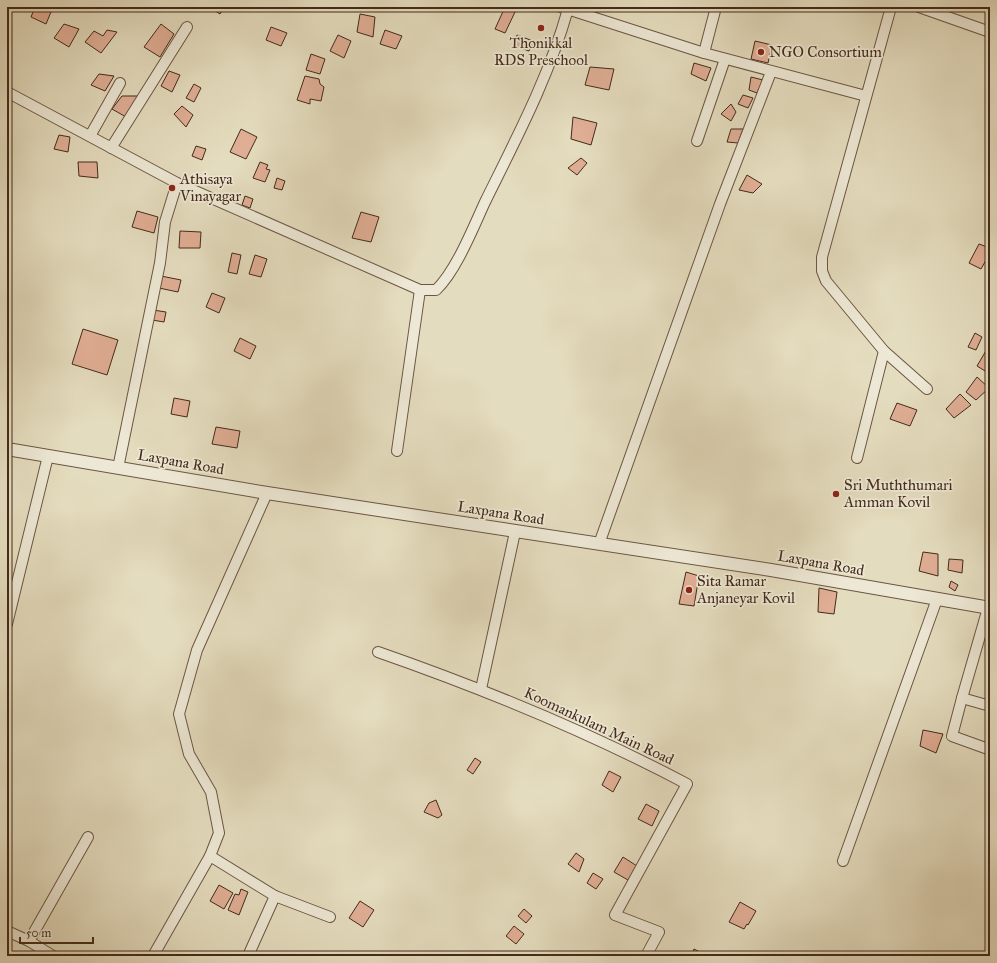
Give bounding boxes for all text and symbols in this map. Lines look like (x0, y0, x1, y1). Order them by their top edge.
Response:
marker: Thonikkal RDS Preschool (536, 23, 546, 33)
place label: Thonikkal RDS Preschool (494, 34, 589, 69)
place label: NGO Consortium (769, 43, 882, 61)
marker: NGO Consortium (756, 47, 766, 57)
place label: Athisaya Vinayagar (179, 170, 241, 205)
marker: Athisaya Vinayagar (167, 183, 177, 193)
street label: Laxpana Road (136, 446, 226, 479)
place label: Sri Muththumari Amman Kovil (843, 476, 953, 511)
marker: Sri Muththumari Amman Kovil (831, 489, 841, 499)
street label: Laxpana Road (456, 497, 546, 529)
street label: Laxpana Road (776, 547, 866, 580)
place label: Sita Ramar Anjaneyar Kovil (696, 572, 796, 607)
marker: Sita Ramar Anjaneyar Kovil (684, 585, 694, 595)
street label: Koomankulam Main Road (521, 683, 677, 769)
scale bar (20, 919, 93, 945)
text: 50 m (26, 926, 51, 940)

